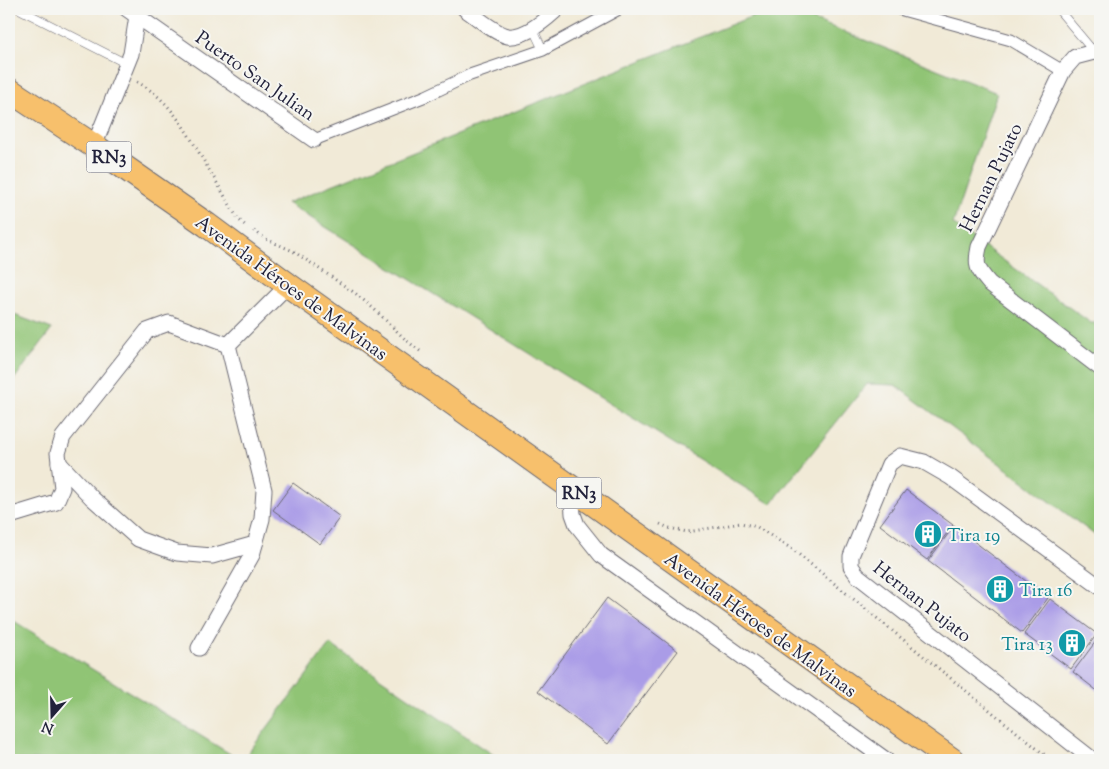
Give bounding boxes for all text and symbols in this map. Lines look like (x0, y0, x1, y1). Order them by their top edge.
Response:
street label: Puerto San Julian (189, 26, 320, 128)
street label: Hernan Pujato (954, 119, 1030, 237)
road number: RN3 (86, 142, 132, 172)
street label: Avenida Héroes de Malvinas (189, 210, 392, 368)
road number: RN3 (556, 478, 602, 508)
building icon: Tira 19 (913, 519, 943, 549)
place label: Tira 19 (947, 523, 1000, 550)
street label: Avenida Héroes de Malvinas (658, 547, 861, 705)
street label: Hernan Pujato (866, 556, 976, 650)
building icon: Tira 16 (985, 574, 1015, 604)
place label: Tira 16 (1019, 578, 1073, 605)
building icon: Tira 13 (1057, 628, 1087, 658)
place label: Tira 13 (1001, 632, 1053, 659)
north arrow (28, 692, 78, 742)
text: N (40, 715, 57, 738)

